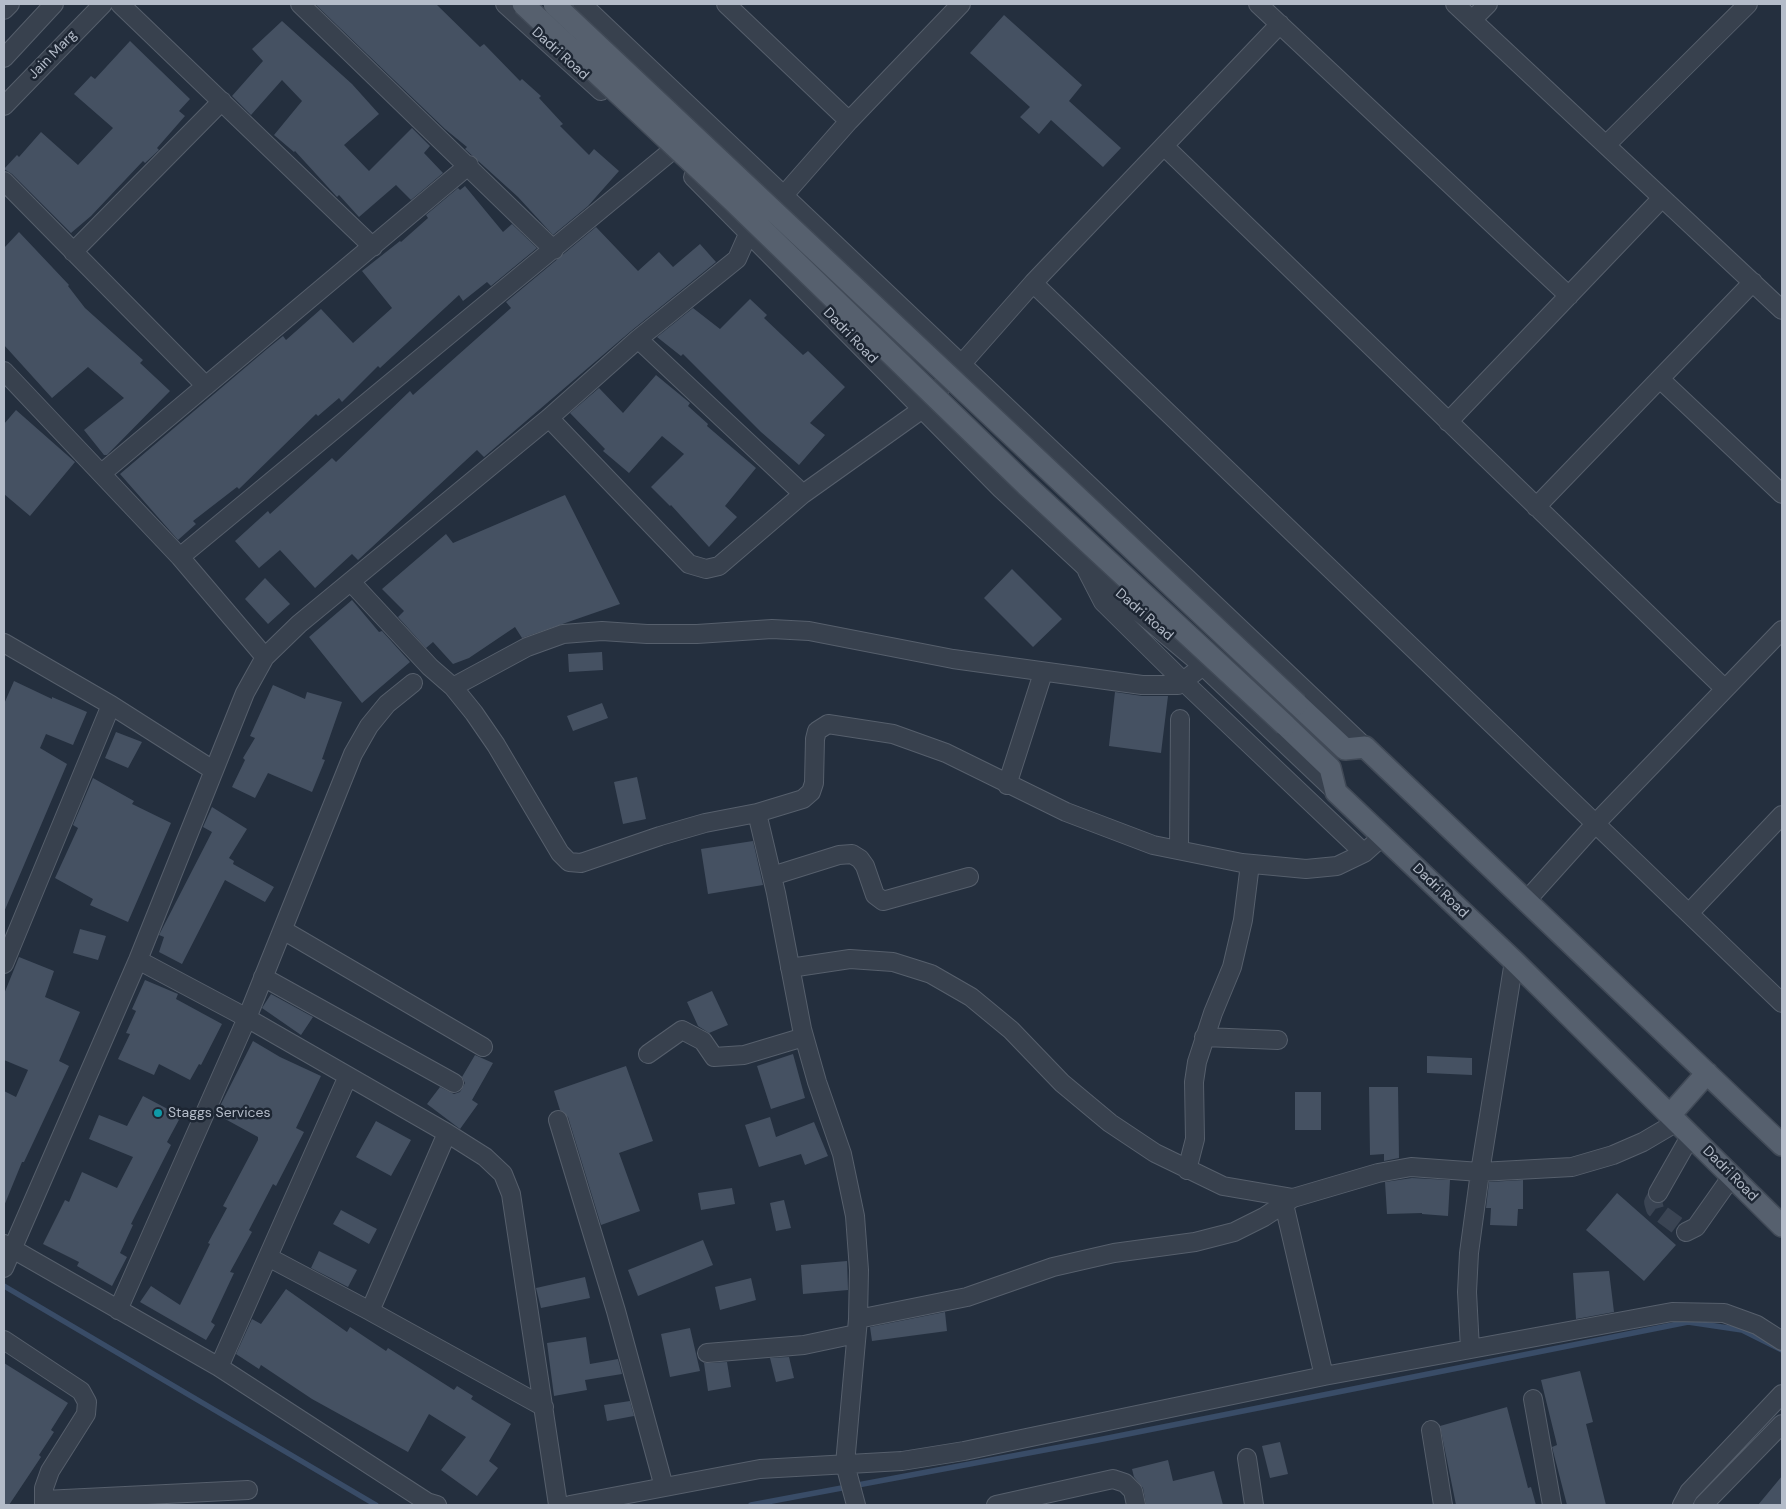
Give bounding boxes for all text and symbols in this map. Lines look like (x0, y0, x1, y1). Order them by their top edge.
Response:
street label: Dadri Road (528, 24, 592, 84)
street label: Jain Marg (25, 27, 81, 83)
street label: Dadri Road (819, 305, 881, 367)
street label: Dadri Road (1112, 585, 1176, 645)
street label: Dadri Road (1409, 860, 1471, 922)
place label: Staggs Services (168, 1105, 271, 1121)
marker: Staggs Services (152, 1107, 164, 1119)
street label: Dadri Road (1699, 1143, 1761, 1205)

